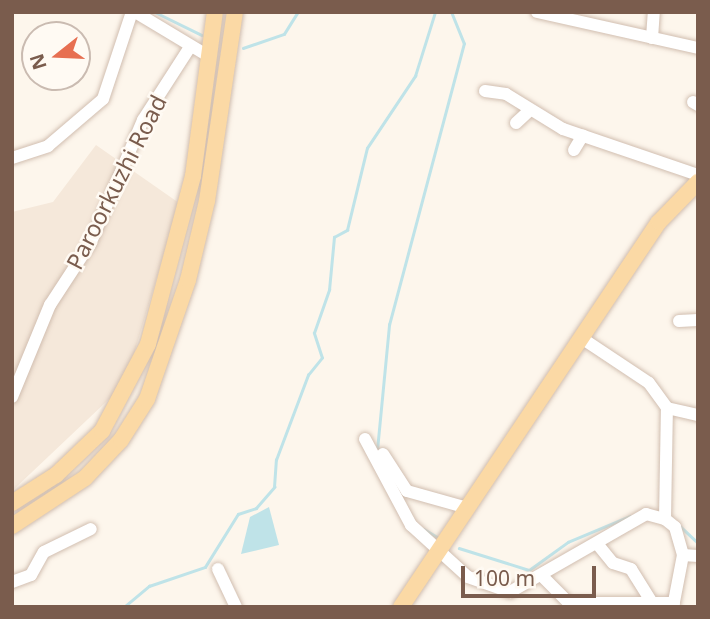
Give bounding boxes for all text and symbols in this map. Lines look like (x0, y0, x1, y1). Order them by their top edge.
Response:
north arrow (21, 21, 91, 91)
text: N (23, 51, 53, 73)
street label: Paroorkuzhi Road (60, 90, 172, 274)
scale bar (465, 552, 600, 596)
text: 100 m (474, 564, 535, 592)

